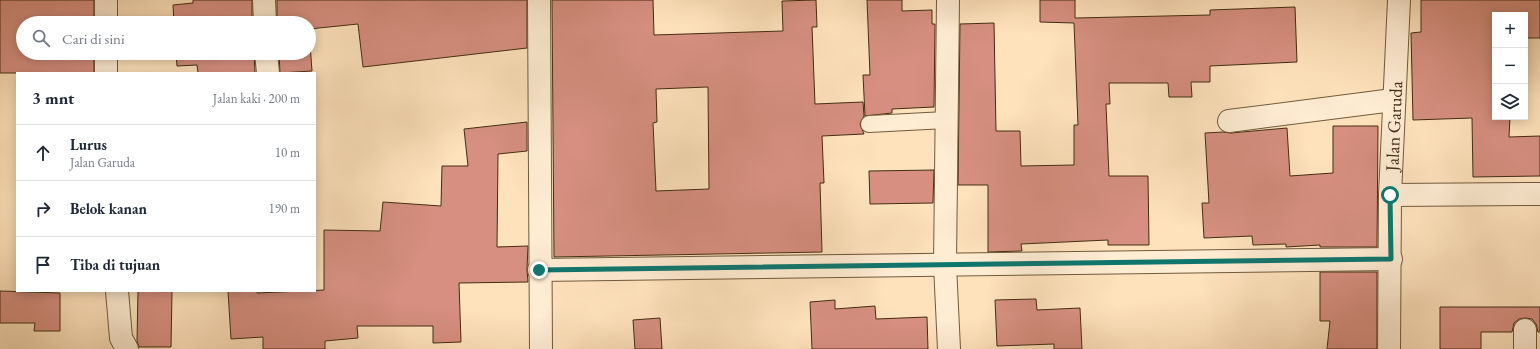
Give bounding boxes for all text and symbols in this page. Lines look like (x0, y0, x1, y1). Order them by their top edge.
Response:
map controls (1492, 12, 1528, 120)
button: + (1492, 12, 1528, 48)
search box (16, 16, 316, 60)
icon: search (30, 27, 52, 49)
text: Cari di sini (62, 29, 125, 48)
button: − (1492, 48, 1528, 84)
street label: Jalan Garuda (1380, 80, 1407, 174)
button: layers (1492, 84, 1528, 120)
text: 3 mnt (32, 87, 74, 109)
text: Jalan kaki · 200 m (213, 90, 300, 107)
text: Lurus (70, 135, 107, 154)
icon: ahead (32, 142, 54, 164)
text: 10 m (275, 144, 300, 161)
text: Jalan Garuda (70, 154, 135, 171)
route start (1381, 186, 1399, 204)
icon: right (32, 198, 54, 220)
text: Belok kanan (70, 199, 147, 218)
text: 190 m (269, 200, 300, 217)
icon: arrive (32, 254, 54, 276)
text: Tiba di tujuan (70, 255, 160, 274)
route end (530, 261, 548, 279)

